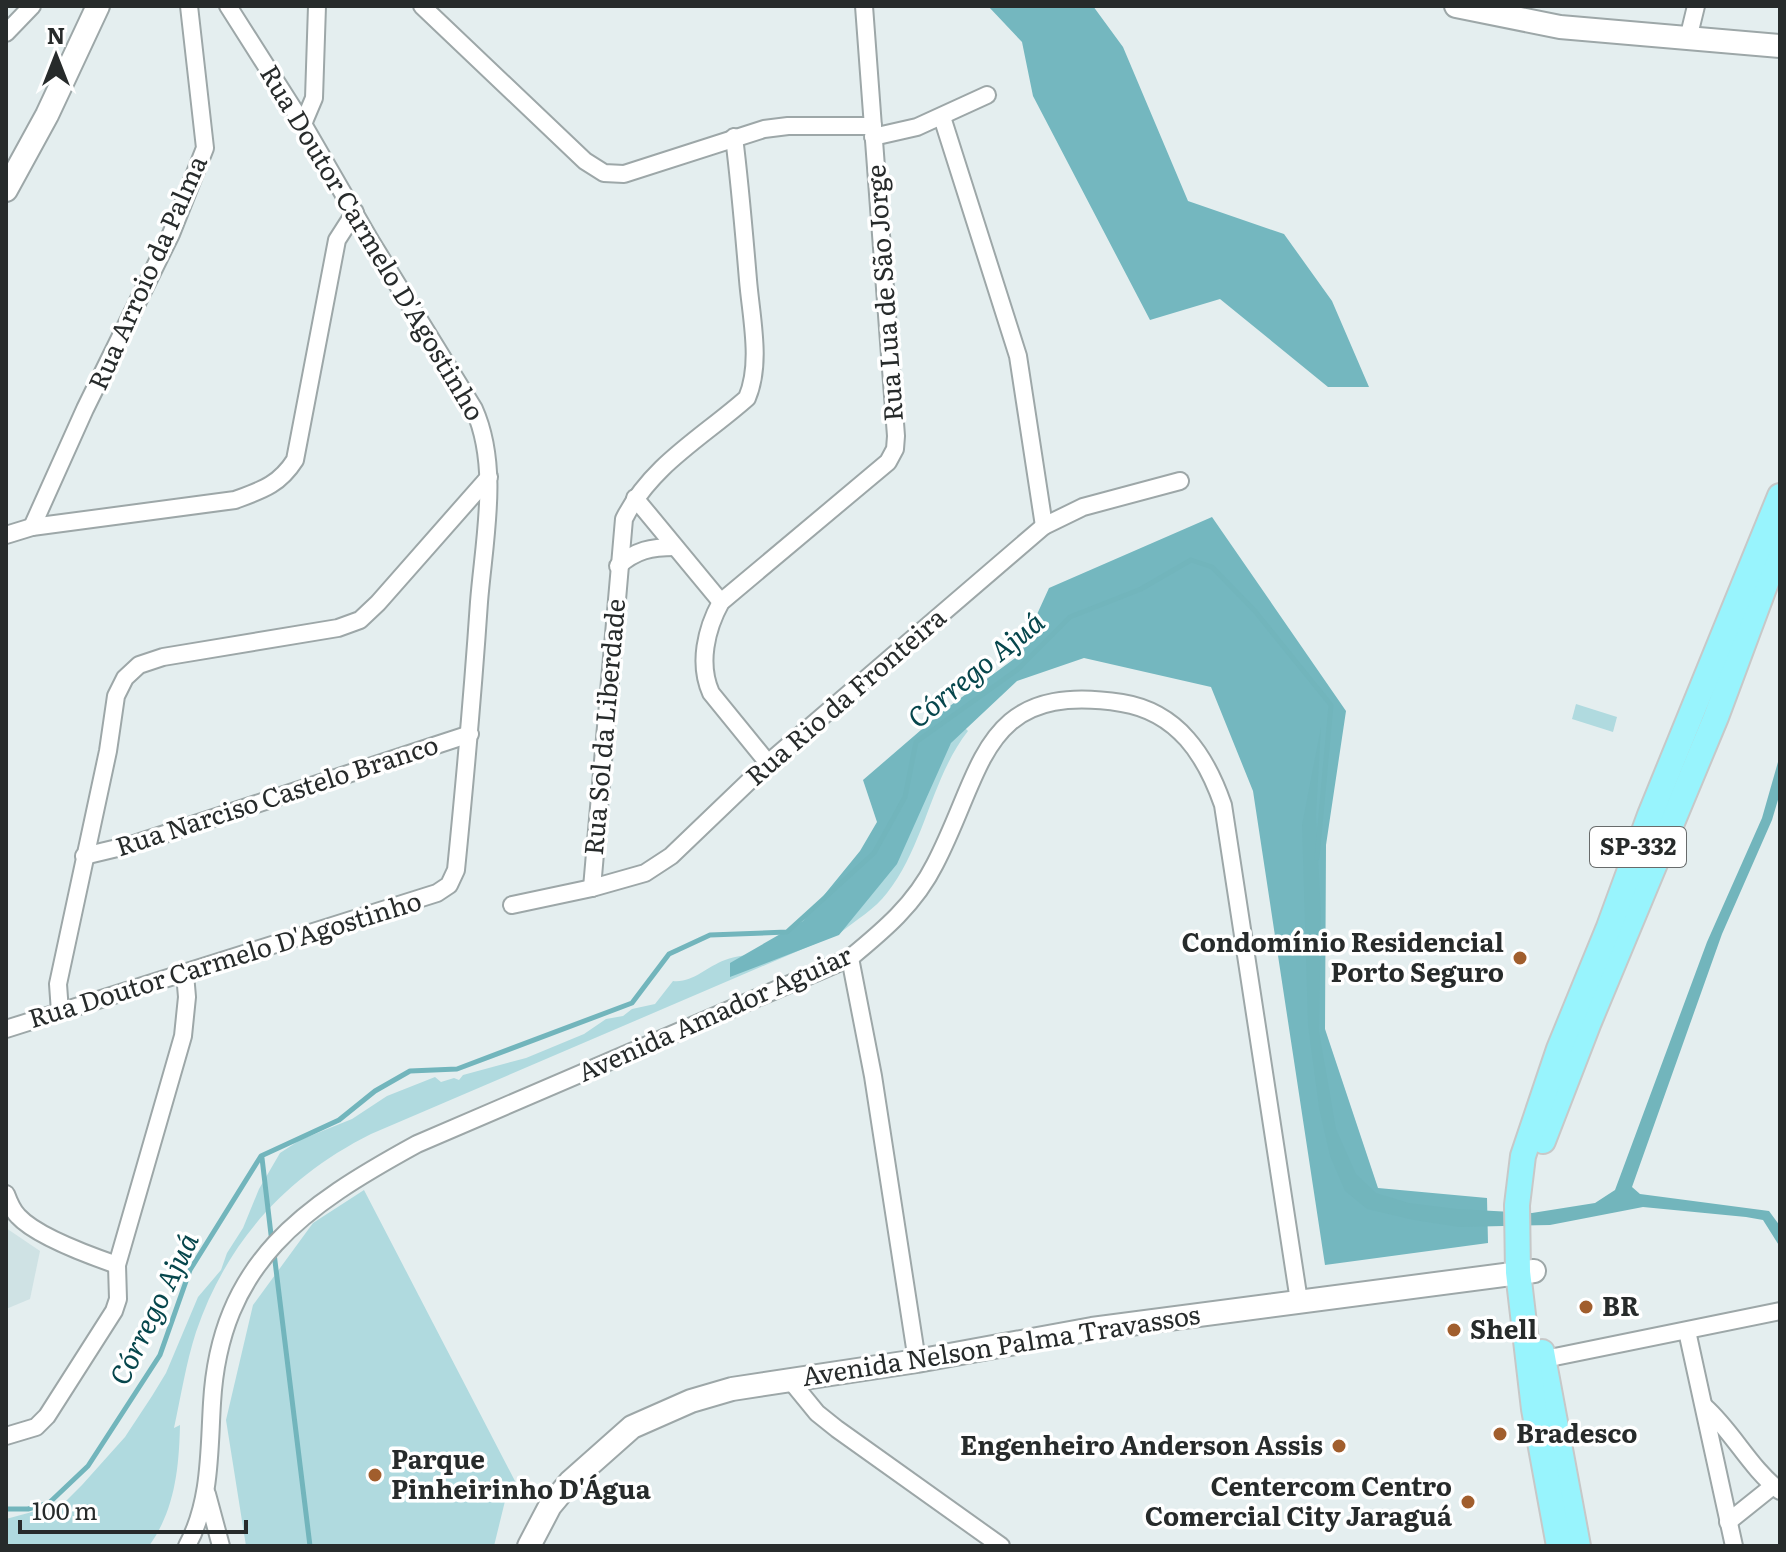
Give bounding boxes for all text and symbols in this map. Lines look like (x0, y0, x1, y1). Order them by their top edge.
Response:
north arrow (16, 16, 96, 96)
text: N (47, 18, 65, 51)
street label: Rua Doutor Carmelo D'Agostinho (252, 56, 496, 427)
street label: Rua Arroio da Palma (76, 148, 215, 396)
street label: Rua Lua de São Jorge (854, 164, 911, 423)
street label: Rua Sol da Liberdade (572, 597, 633, 857)
street label: Rua Rio da Fronteira (736, 597, 953, 793)
water label: Córrego Ajuá (897, 600, 1052, 737)
street label: Rua Narciso Castelo Branco (110, 723, 443, 864)
road number: SP-332 (1590, 827, 1686, 867)
street label: Rua Doutor Carmelo D'Agostinho (23, 879, 426, 1036)
place label: Condomínio Residencial Porto Seguro (1182, 921, 1504, 990)
street label: Avenida Amador Aguiar (571, 933, 858, 1090)
marker: Condomínio Residencial Porto Seguro (1511, 949, 1529, 967)
water label: Córrego Ajuá (97, 1225, 207, 1392)
place label: BR (1602, 1285, 1639, 1324)
street label: Avenida Nelson Palma Travassos (799, 1293, 1202, 1394)
marker: BR (1577, 1298, 1595, 1316)
place label: Shell (1470, 1308, 1537, 1347)
marker: Shell (1445, 1321, 1463, 1339)
place label: Bradesco (1516, 1412, 1638, 1451)
place label: Engenheiro Anderson Assis (960, 1424, 1323, 1463)
marker: Bradesco (1491, 1425, 1509, 1443)
marker: Engenheiro Anderson Assis (1330, 1437, 1348, 1455)
place label: Parque Pinheirinho D'Água (391, 1438, 651, 1507)
place label: Centercom Centro Comercial City Jaraguá (1145, 1465, 1452, 1534)
marker: Parque Pinheirinho D'Água (366, 1466, 384, 1484)
scale bar (20, 1484, 246, 1534)
text: 100 m (32, 1492, 98, 1527)
marker: Centercom Centro Comercial City Jaraguá (1459, 1493, 1477, 1511)

